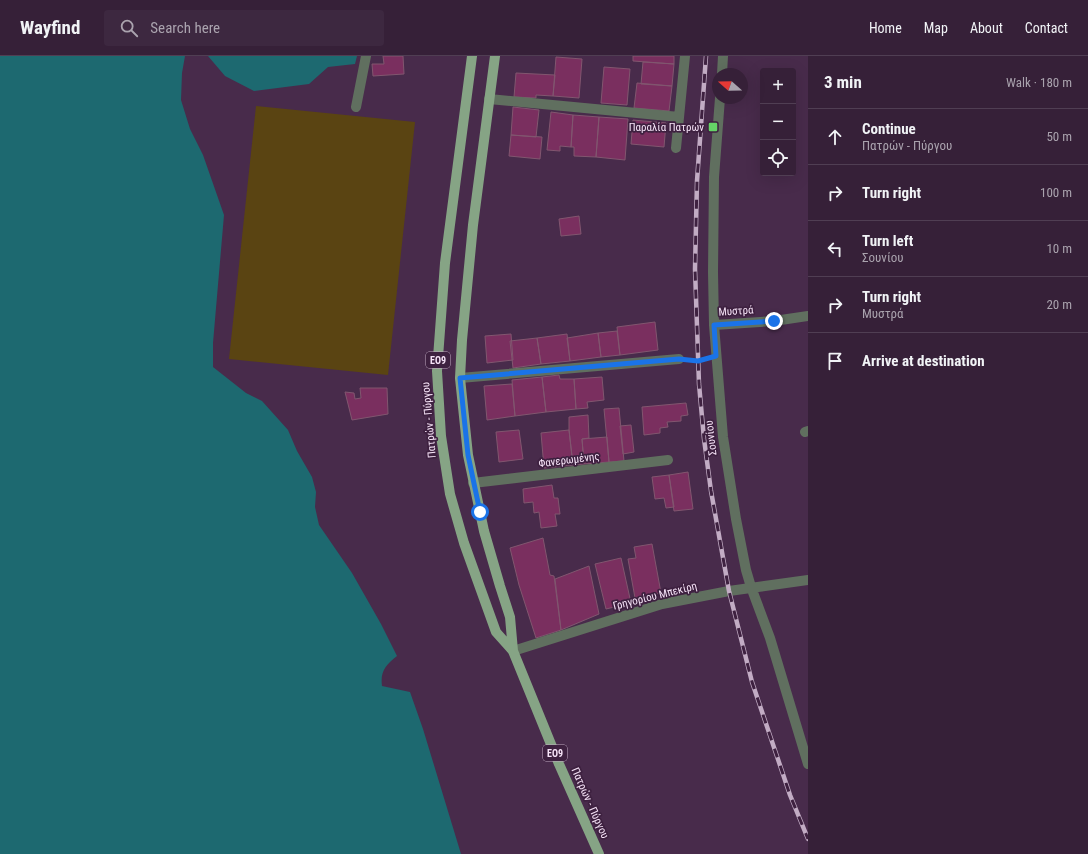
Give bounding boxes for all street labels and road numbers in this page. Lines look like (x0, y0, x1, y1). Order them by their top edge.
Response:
street label: Μυστρά (718, 303, 755, 319)
road number: ΕΟ9 (426, 352, 450, 368)
street label: Πατρών - Πύργου (419, 381, 439, 459)
street label: Σουνίου (702, 420, 720, 456)
street label: Φανερωμένης (538, 450, 600, 470)
street label: Γρηγορίου Μπεκίρη (612, 579, 698, 613)
road number: ΕΟ9 (543, 745, 567, 761)
street label: Πατρών - Πύργου (569, 765, 611, 841)

